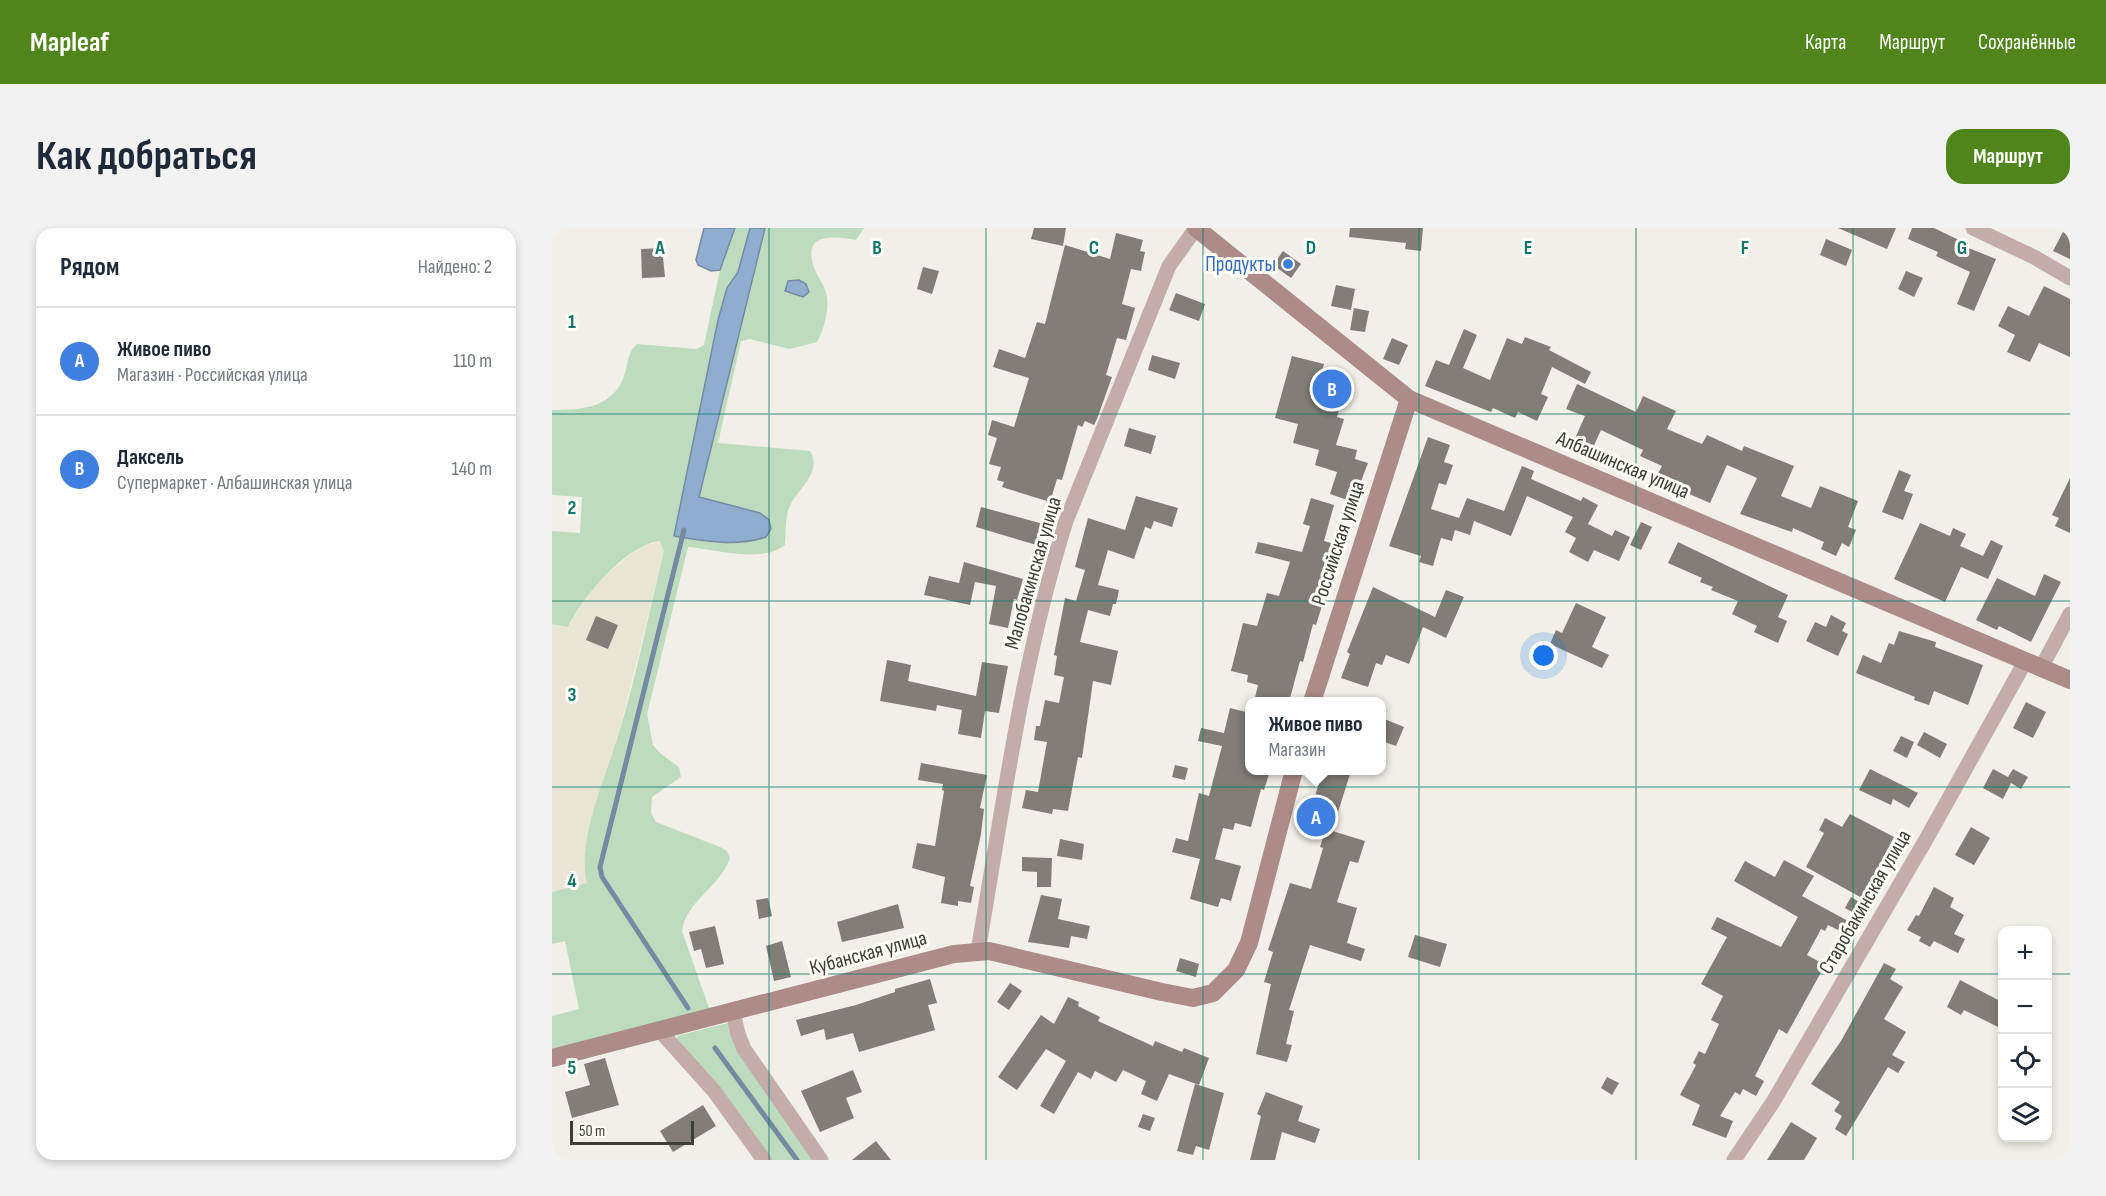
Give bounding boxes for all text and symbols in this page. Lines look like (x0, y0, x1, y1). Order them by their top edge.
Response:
text: Mapleaf (30, 26, 109, 59)
text: Карта (1805, 30, 1846, 55)
text: Маршрут (1879, 30, 1945, 55)
text: Сохранённые (1978, 30, 2076, 55)
button: Маршрут (1946, 129, 2070, 184)
text: Как добраться (36, 131, 257, 182)
text: A (654, 236, 665, 260)
text: B (872, 236, 882, 260)
text: C (1089, 236, 1099, 260)
text: D (1306, 236, 1316, 260)
text: E (1524, 236, 1532, 260)
text: F (1741, 236, 1749, 260)
text: G (1957, 236, 1967, 260)
text: Рядом (60, 252, 119, 283)
place label: Продукты (1205, 252, 1276, 277)
text: Найдено: 2 (418, 255, 492, 279)
marker: Продукты (1281, 257, 1295, 271)
text: 1 (568, 310, 576, 334)
text: Живое пиво (117, 336, 211, 363)
text: A (75, 349, 84, 373)
text: 110 m (453, 349, 492, 373)
text: Магазин · Российская улица (117, 363, 308, 387)
pin: B (1312, 366, 1352, 412)
street label: Албашинская улица (1552, 425, 1693, 504)
text: Даксель (117, 444, 184, 471)
text: B (75, 457, 84, 481)
text: 140 m (452, 457, 492, 481)
text: Супермаркет · Албашинская улица (117, 471, 352, 495)
street label: Российская улица (1306, 478, 1370, 608)
street label: Малобакинская улица (999, 494, 1067, 652)
text: 2 (568, 496, 576, 520)
your location (1529, 641, 1558, 670)
text: 3 (568, 683, 577, 707)
popup (1245, 697, 1386, 775)
text: Живое пиво (1268, 711, 1363, 738)
text: Магазин (1268, 738, 1326, 762)
pin: A (1296, 794, 1335, 840)
street label: Старобакинская улица (1814, 825, 1916, 979)
text: 4 (567, 869, 577, 893)
street label: Кубанская улица (807, 925, 929, 981)
map controls (1998, 926, 2052, 1142)
button: + (1998, 926, 2052, 980)
button: − (1998, 980, 2052, 1034)
button: locate (1998, 1034, 2052, 1088)
text: 5 (568, 1056, 577, 1080)
button: layers (1998, 1088, 2052, 1142)
scale bar (570, 1118, 694, 1146)
text: 50 m (579, 1122, 605, 1141)

